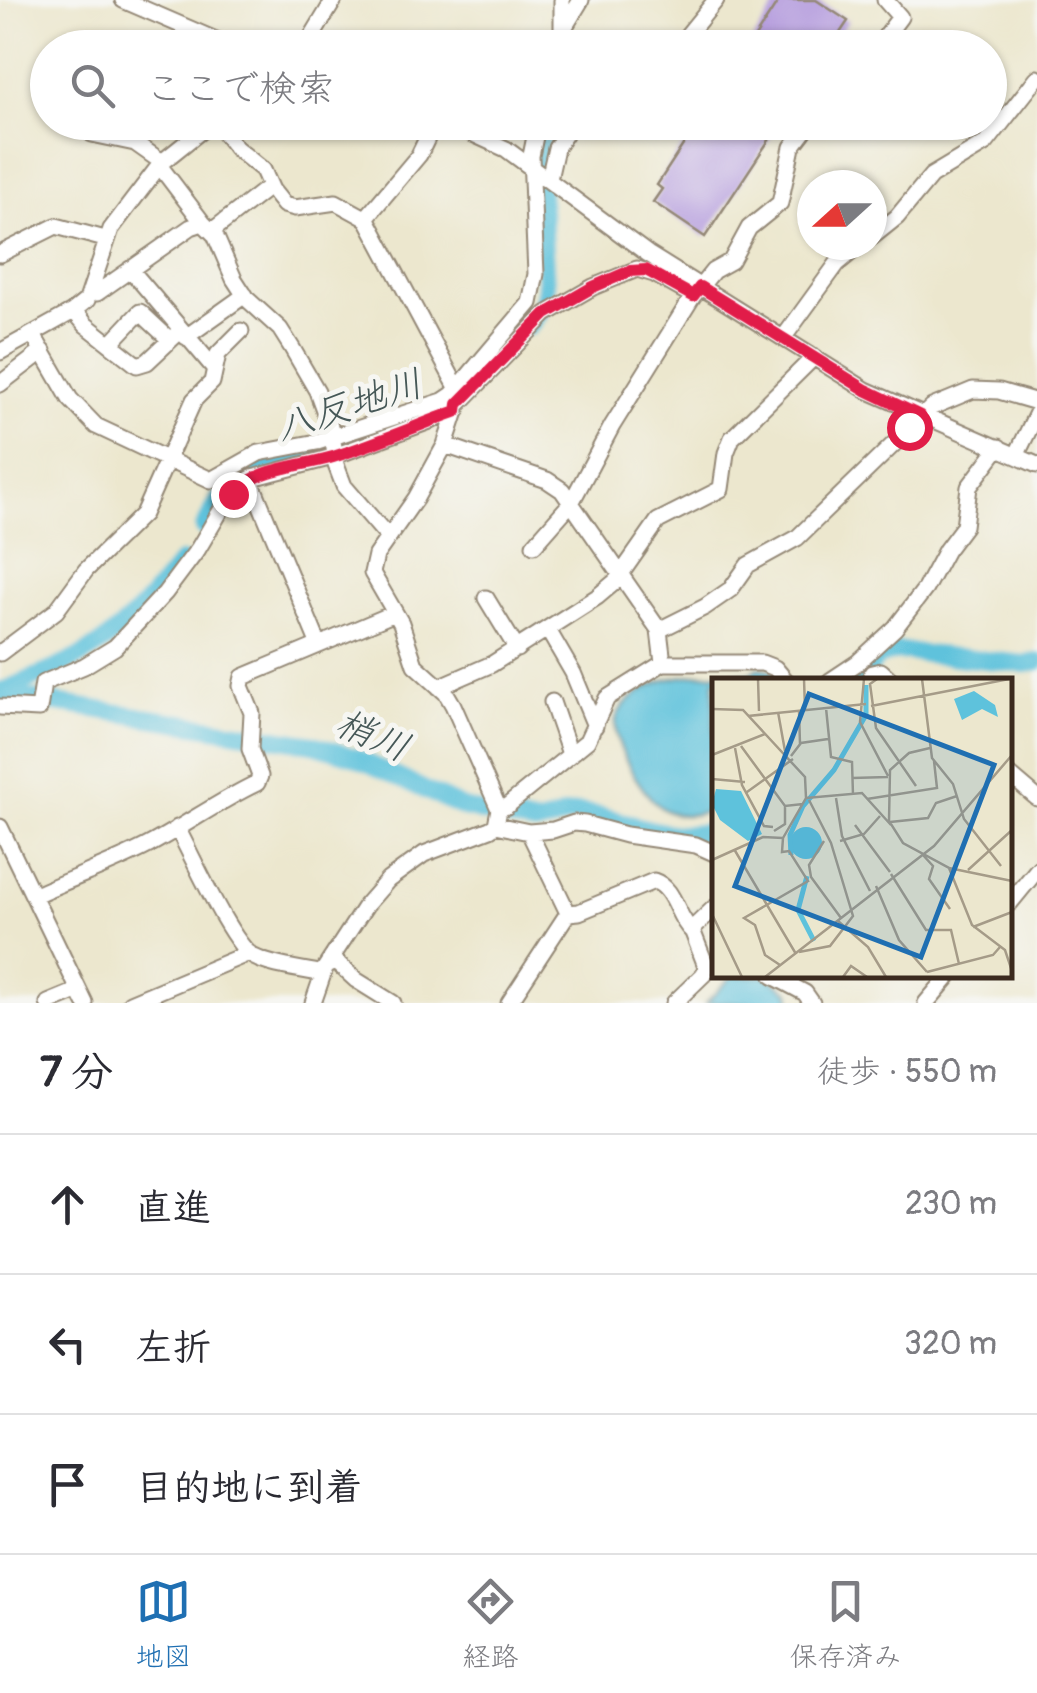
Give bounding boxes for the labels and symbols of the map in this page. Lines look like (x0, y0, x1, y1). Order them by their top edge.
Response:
north arrow (797, 170, 887, 260)
water label: 八反地川 (270, 360, 429, 452)
route start (887, 405, 933, 451)
route end (211, 472, 257, 518)
inset map (712, 678, 1012, 978)
water label: 梢川 (328, 699, 417, 773)

